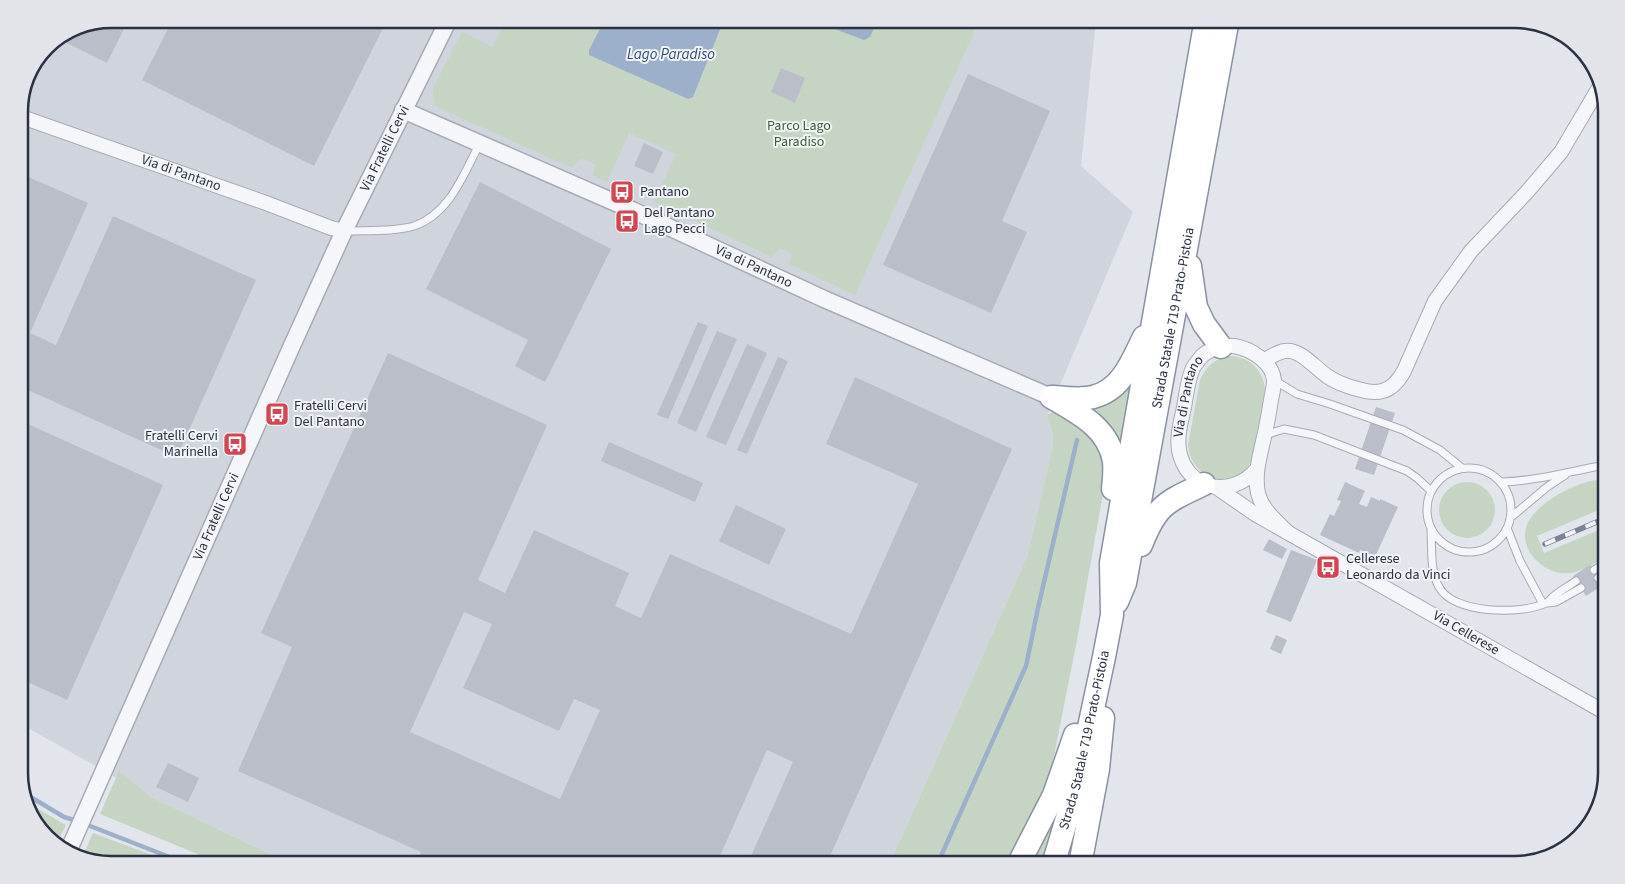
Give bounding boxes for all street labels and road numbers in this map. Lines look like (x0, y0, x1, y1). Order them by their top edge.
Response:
street label: Via Fratelli Cervi (355, 102, 415, 195)
street label: Via di Pantano (139, 150, 224, 196)
street label: Strada Statale 719 Prato-Pistoia (1147, 226, 1200, 410)
street label: Via di Pantano (712, 240, 796, 293)
street label: Via di Pantano (1168, 351, 1208, 438)
street label: Via Fratelli Cervi (188, 470, 244, 563)
street label: Via Cellerese (1429, 606, 1503, 660)
street label: Strada Statale 719 Prato-Pistoia (1054, 649, 1115, 832)

